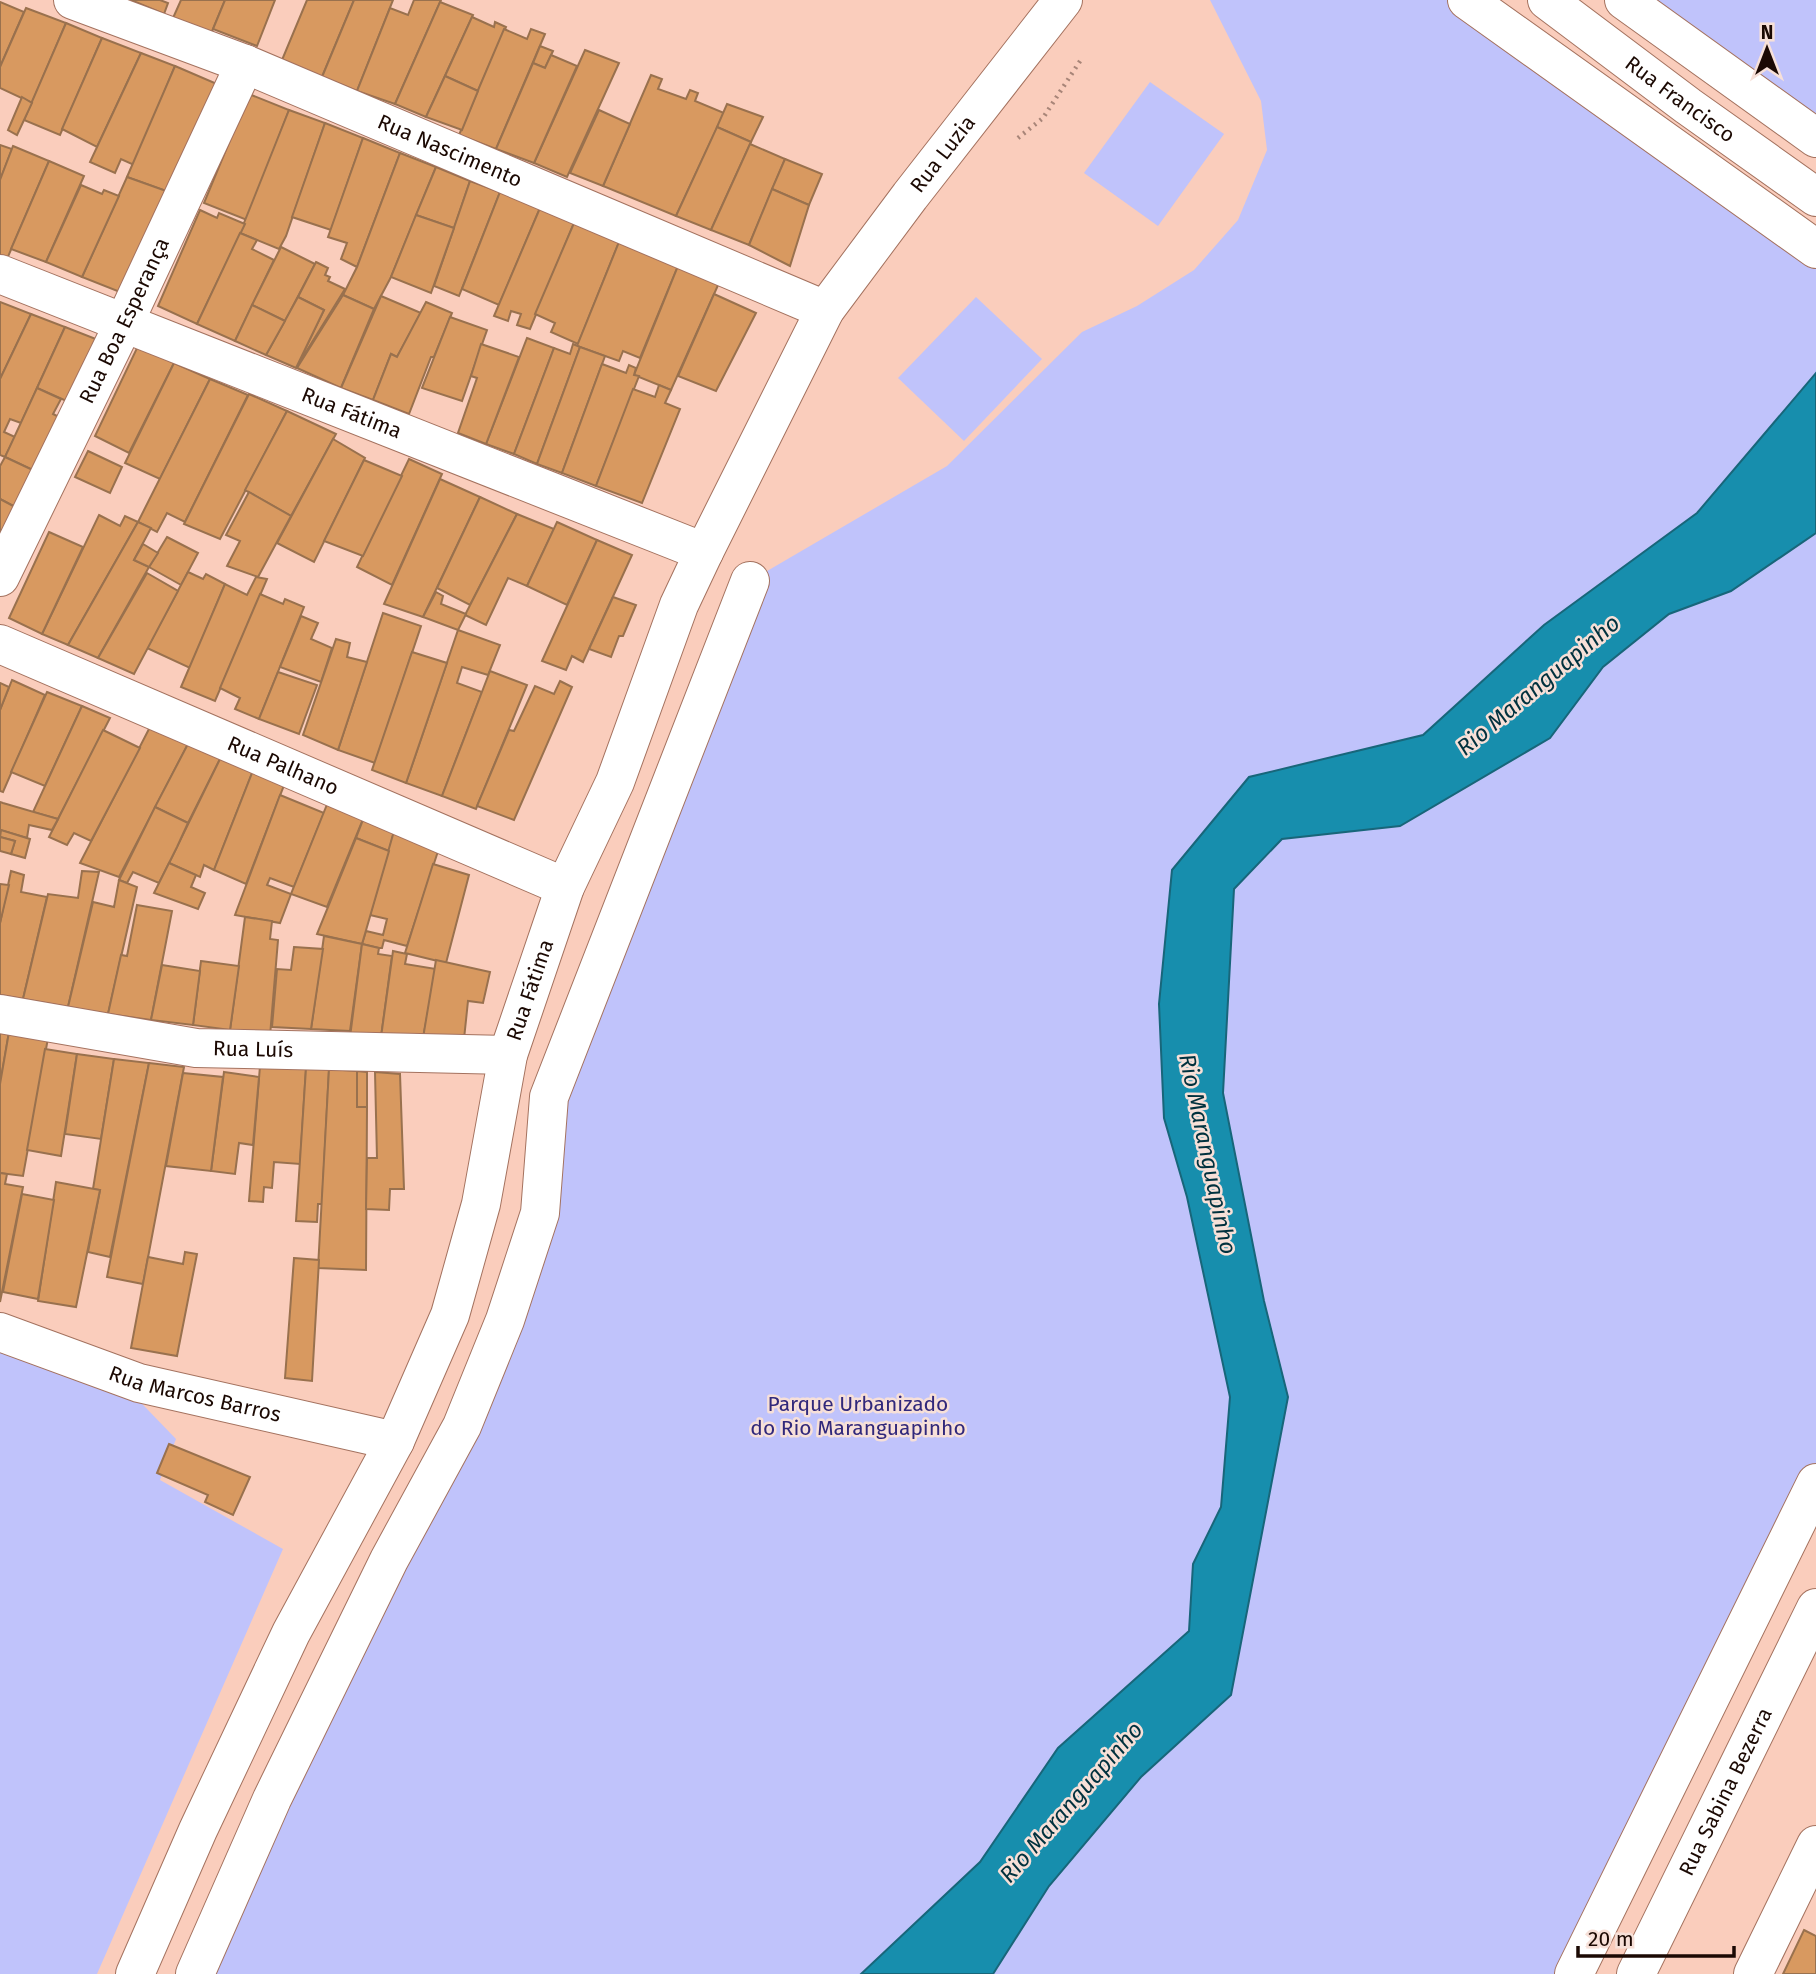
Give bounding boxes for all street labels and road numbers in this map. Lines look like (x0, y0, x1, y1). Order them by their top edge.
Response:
street label: Rua Francisco (1620, 50, 1740, 148)
street label: Rua Nascimento (374, 109, 526, 193)
street label: Rua Luzia (905, 110, 981, 198)
street label: Rua Boa Esperança (74, 233, 175, 408)
street label: Rua Fátima (298, 381, 405, 444)
street label: Rua Palhano (223, 730, 343, 801)
street label: Rua Fátima (501, 936, 559, 1044)
street label: Rua Luís (213, 1035, 294, 1063)
street label: Rua Marcos Barros (105, 1360, 284, 1428)
street label: Rua Sabina Bezerra (1673, 1703, 1778, 1880)

